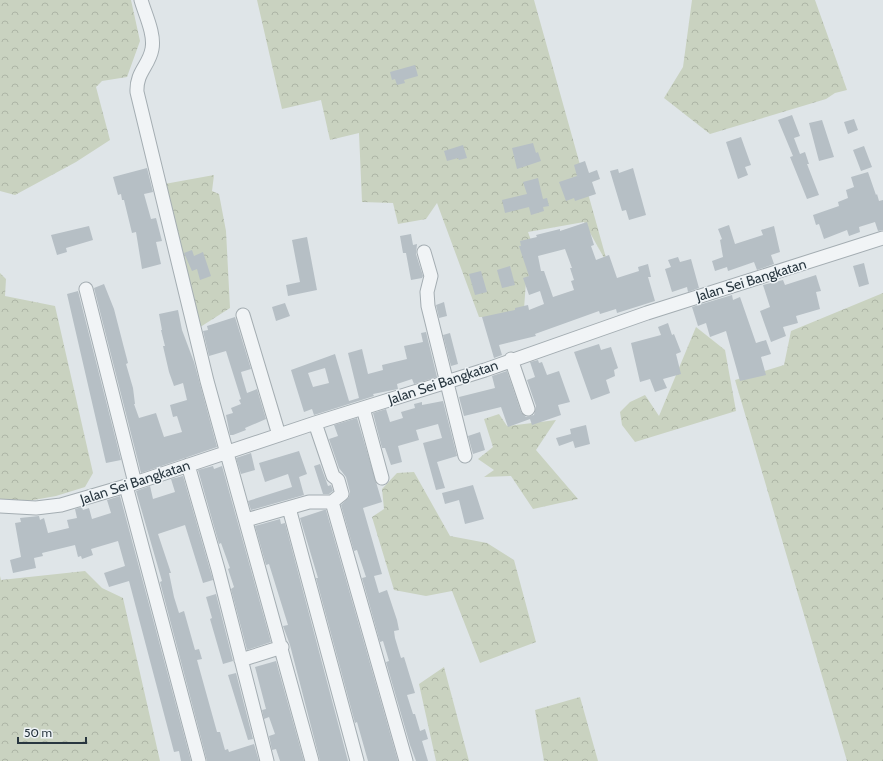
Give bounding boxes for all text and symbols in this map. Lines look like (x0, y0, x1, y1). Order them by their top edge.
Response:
street label: Jalan Sei Bangkatan (693, 255, 809, 306)
street label: Jalan Sei Bangkatan (385, 356, 500, 409)
street label: Jalan Sei Bangkatan (77, 456, 192, 509)
scale bar (18, 719, 86, 745)
text: 50 m (24, 725, 52, 740)

